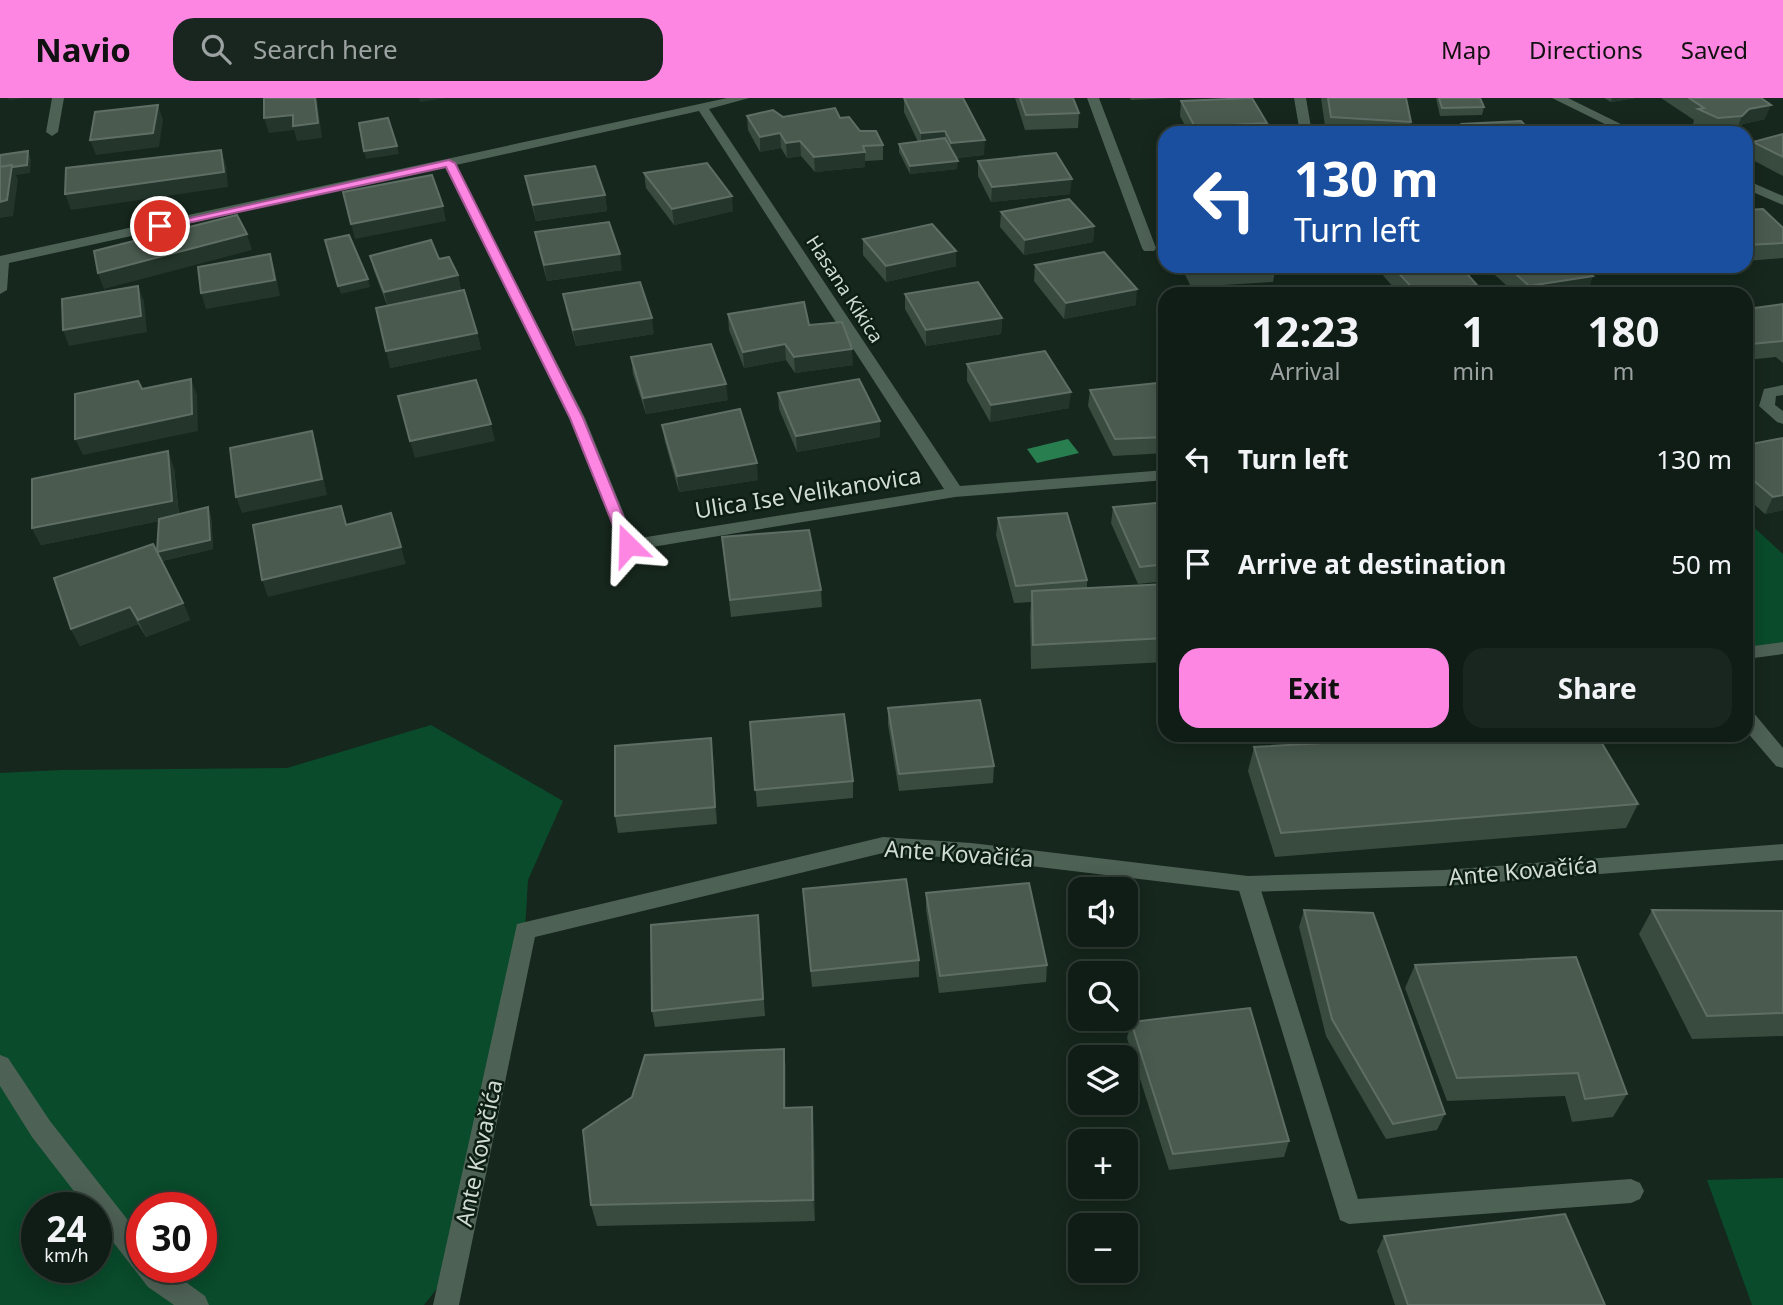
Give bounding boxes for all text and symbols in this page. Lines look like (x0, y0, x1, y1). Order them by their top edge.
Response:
search box (173, 18, 663, 81)
text: Navio (35, 27, 131, 72)
icon: search (197, 30, 235, 68)
text: Search here (253, 31, 398, 67)
text: Map (1441, 33, 1491, 66)
text: Directions (1529, 33, 1643, 66)
text: Saved (1681, 33, 1748, 66)
text: 130 m (1294, 145, 1439, 211)
icon: left (1179, 154, 1270, 245)
pin (130, 196, 190, 256)
icon: arrive (141, 207, 179, 245)
text: Turn left (1294, 208, 1420, 251)
street label: Hasana Kikica (801, 230, 889, 348)
text: 12:23 (1251, 302, 1359, 359)
text: 1 (1461, 302, 1485, 359)
text: 180 (1588, 302, 1660, 359)
text: Arrival (1270, 355, 1340, 387)
text: min (1453, 355, 1494, 387)
text: m (1613, 355, 1634, 387)
icon: left (1179, 440, 1217, 478)
text: Turn left (1238, 441, 1349, 477)
text: 130 m (1656, 441, 1732, 477)
street label: Ulica Ise Velikanovica (692, 458, 923, 526)
position arrow (591, 508, 665, 582)
icon: arrive (1179, 545, 1217, 583)
text: Arrive at destination (1238, 546, 1507, 582)
text: 50 m (1671, 546, 1732, 582)
button: Exit (1179, 648, 1449, 728)
button: Share (1463, 648, 1732, 728)
street label: Ante Kovačića (883, 832, 1035, 874)
street label: Ante Kovačića (1447, 848, 1599, 892)
map controls (1068, 877, 1138, 1283)
button: sound (1068, 877, 1138, 947)
button: search (1068, 961, 1138, 1031)
button: layers (1068, 1045, 1138, 1115)
street label: Ante Kovačića (447, 1076, 509, 1229)
button: + (1068, 1129, 1138, 1199)
speed limit sign: 30 (126, 1192, 217, 1283)
text: 24 (46, 1205, 87, 1252)
button: − (1068, 1213, 1138, 1283)
text: km/h (44, 1243, 89, 1267)

